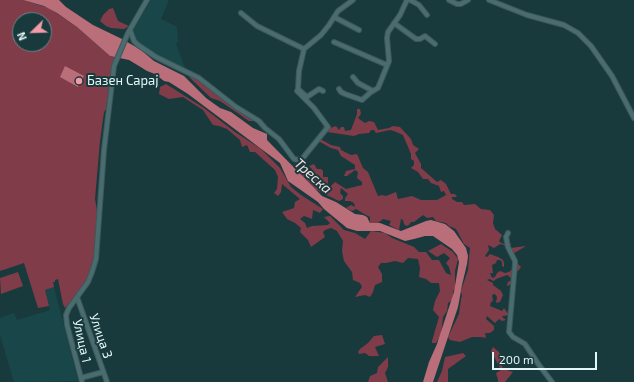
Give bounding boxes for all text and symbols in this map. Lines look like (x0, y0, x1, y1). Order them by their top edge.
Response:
north arrow (12, 12, 52, 52)
text: N (14, 30, 29, 43)
place label: Базен Сарај (87, 73, 158, 89)
marker: Базен Сарај (74, 76, 84, 86)
water label: Треска (291, 155, 335, 197)
street label: Улица 3 (86, 312, 116, 360)
street label: Улица 1 (69, 318, 95, 364)
scale bar (494, 344, 599, 370)
text: 200 m (499, 352, 533, 366)

